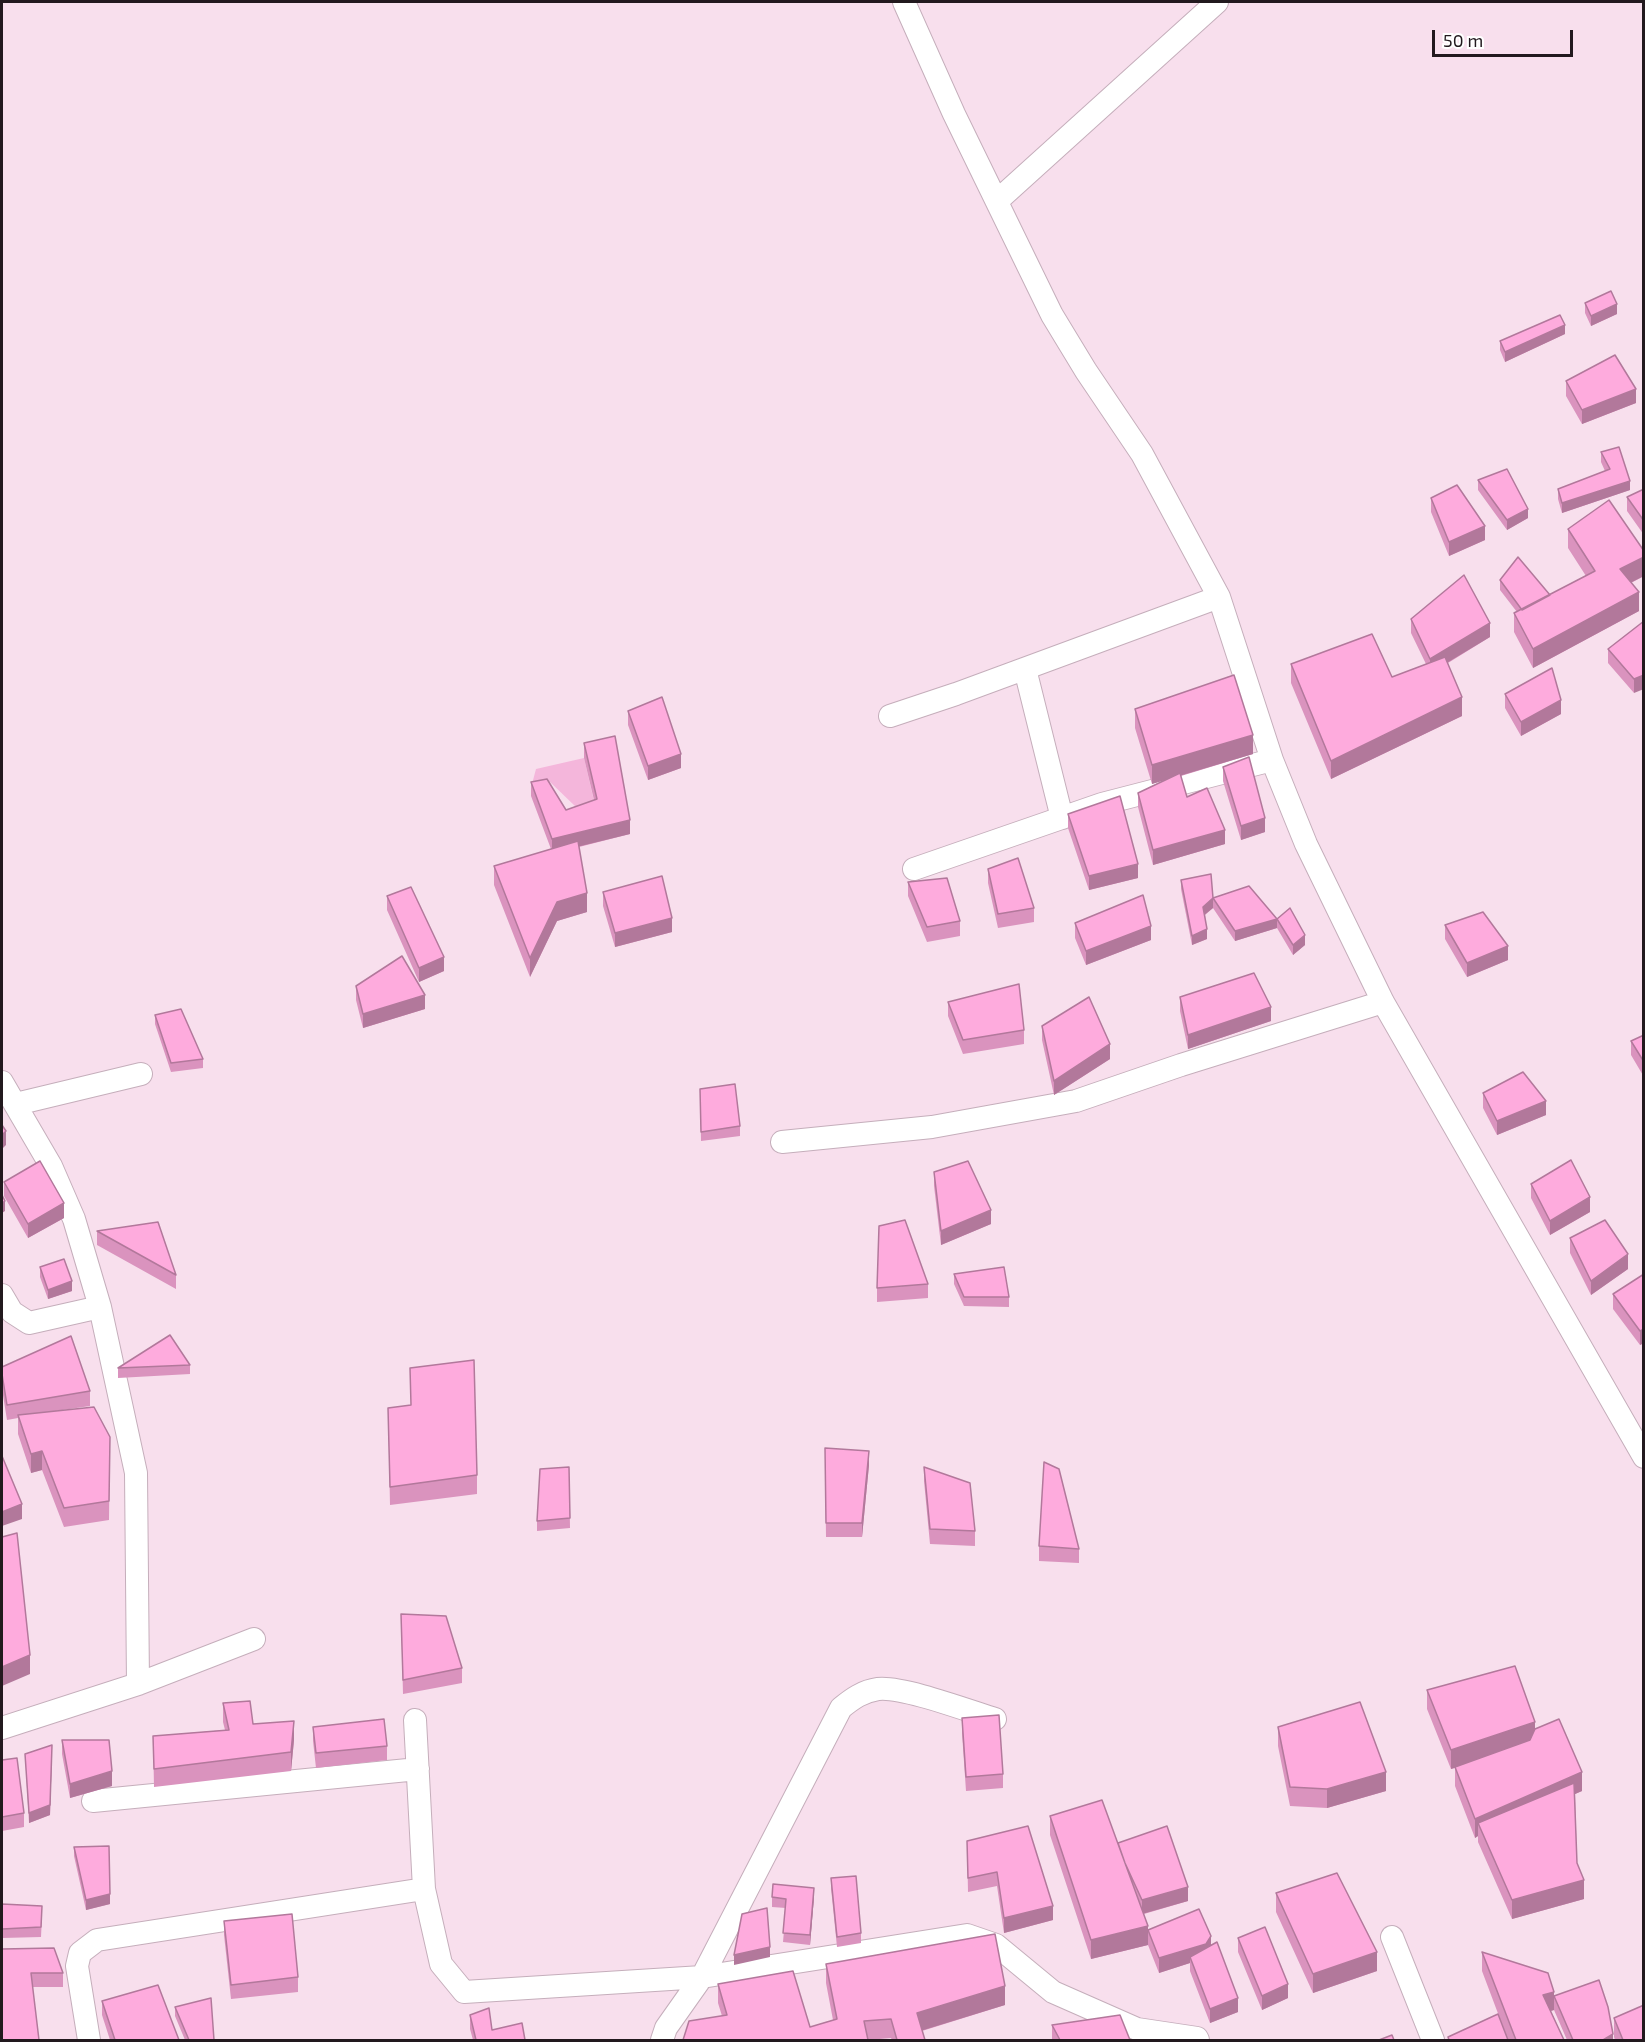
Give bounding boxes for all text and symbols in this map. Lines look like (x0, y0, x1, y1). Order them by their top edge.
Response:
scale bar (1435, 18, 1576, 56)
text: 50 m (1443, 29, 1483, 51)

